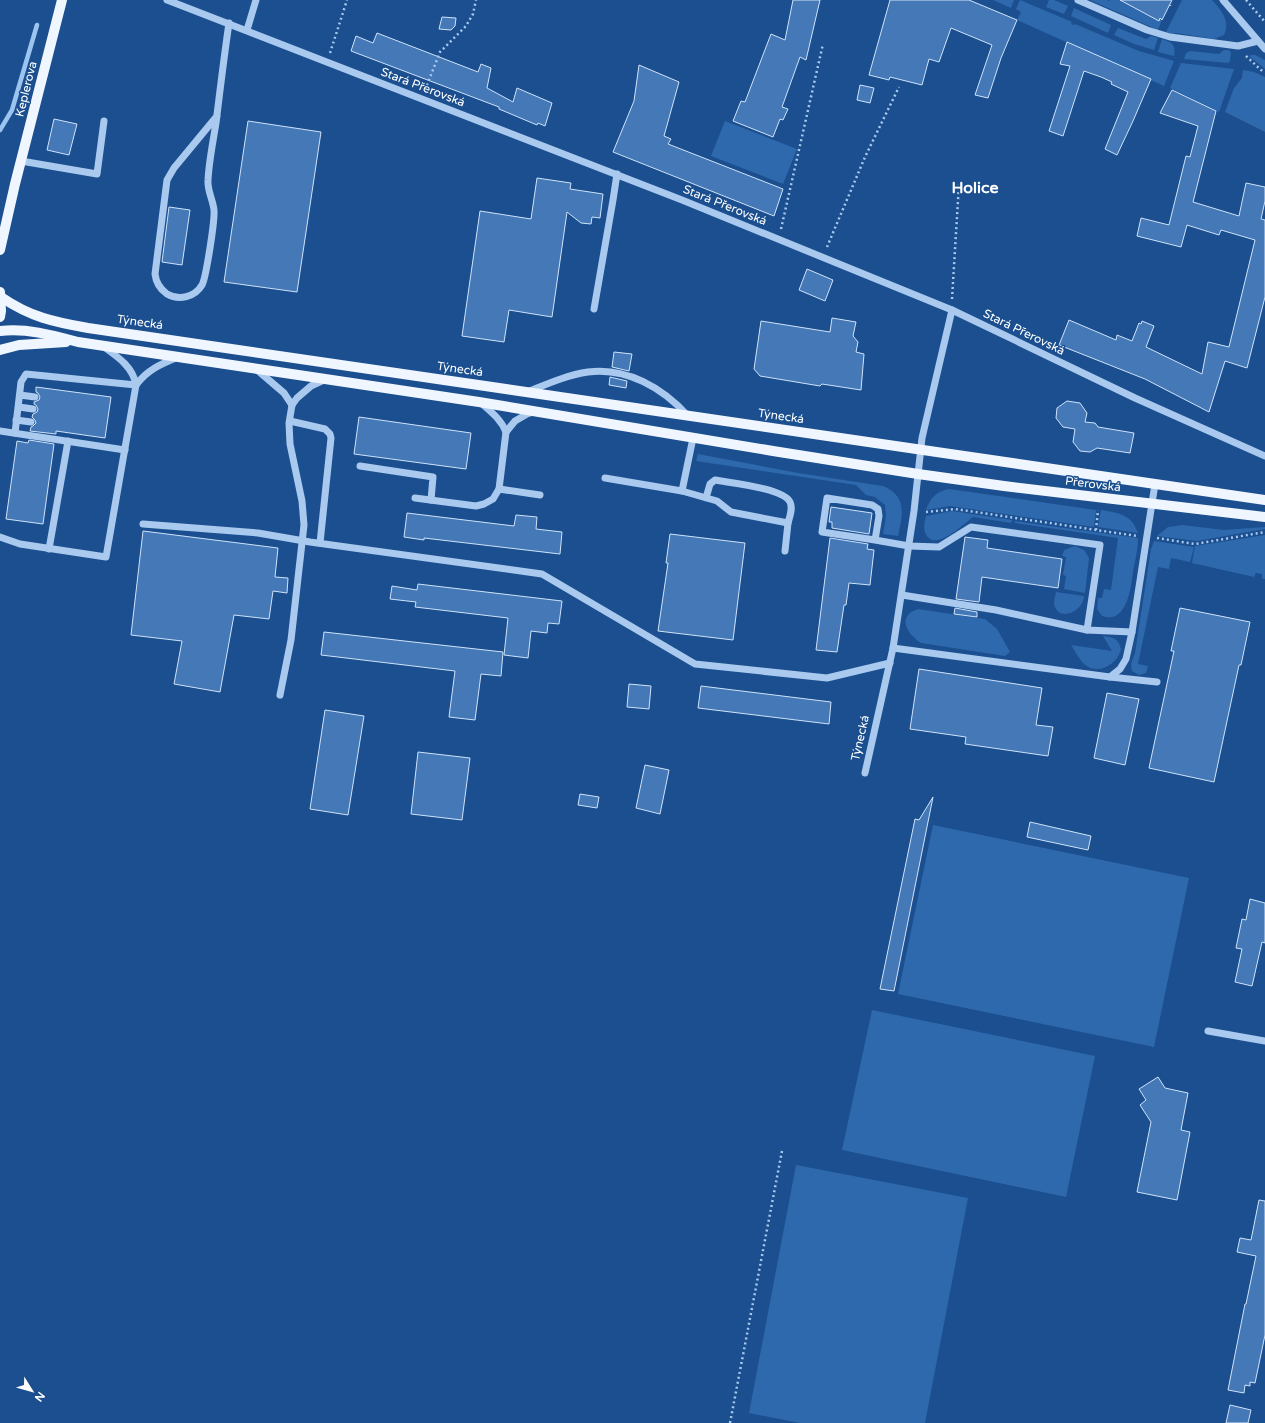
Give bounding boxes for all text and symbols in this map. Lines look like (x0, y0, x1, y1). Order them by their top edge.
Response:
street label: Keplerova (12, 60, 40, 118)
street label: Stará Přerovská (379, 65, 467, 109)
district label: Holice (951, 178, 999, 198)
street label: Stará Přerovská (681, 182, 769, 228)
street label: Stará Přerovská (981, 306, 1067, 358)
street label: Týnecká (116, 312, 164, 332)
street label: Týnecká (436, 359, 484, 379)
street label: Týnecká (757, 406, 805, 426)
street label: Přerovská (1064, 474, 1122, 494)
street label: Týnecká (848, 714, 872, 762)
north arrow (12, 1371, 52, 1411)
text: N (32, 1389, 47, 1404)

